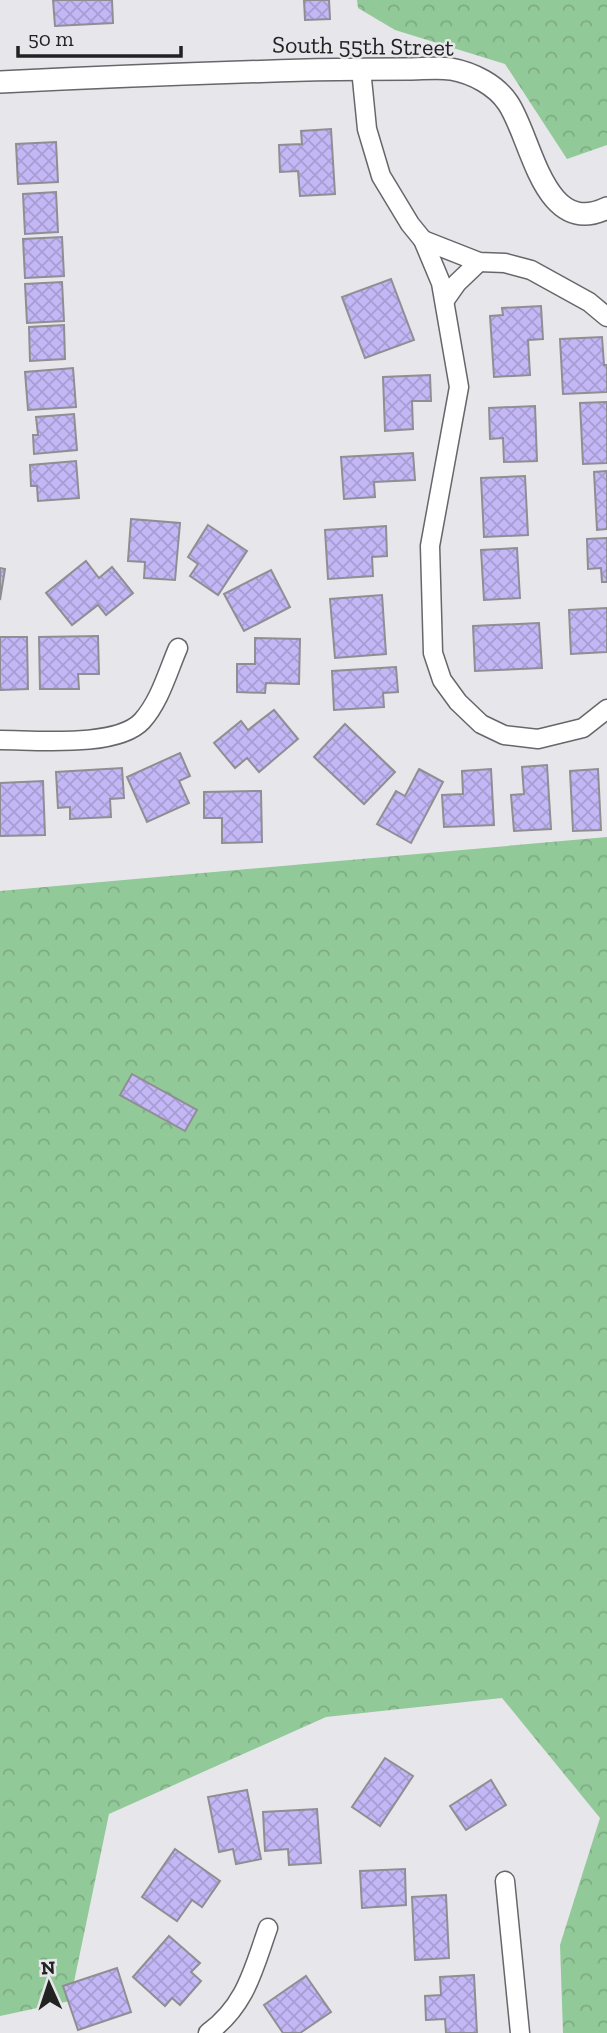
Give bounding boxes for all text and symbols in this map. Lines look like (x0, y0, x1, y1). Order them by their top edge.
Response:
scale bar (18, 14, 180, 58)
text: 50 m (28, 26, 74, 51)
street label: South 55th Street (272, 29, 454, 62)
north arrow (14, 1949, 84, 2019)
text: N (40, 1956, 56, 1979)

